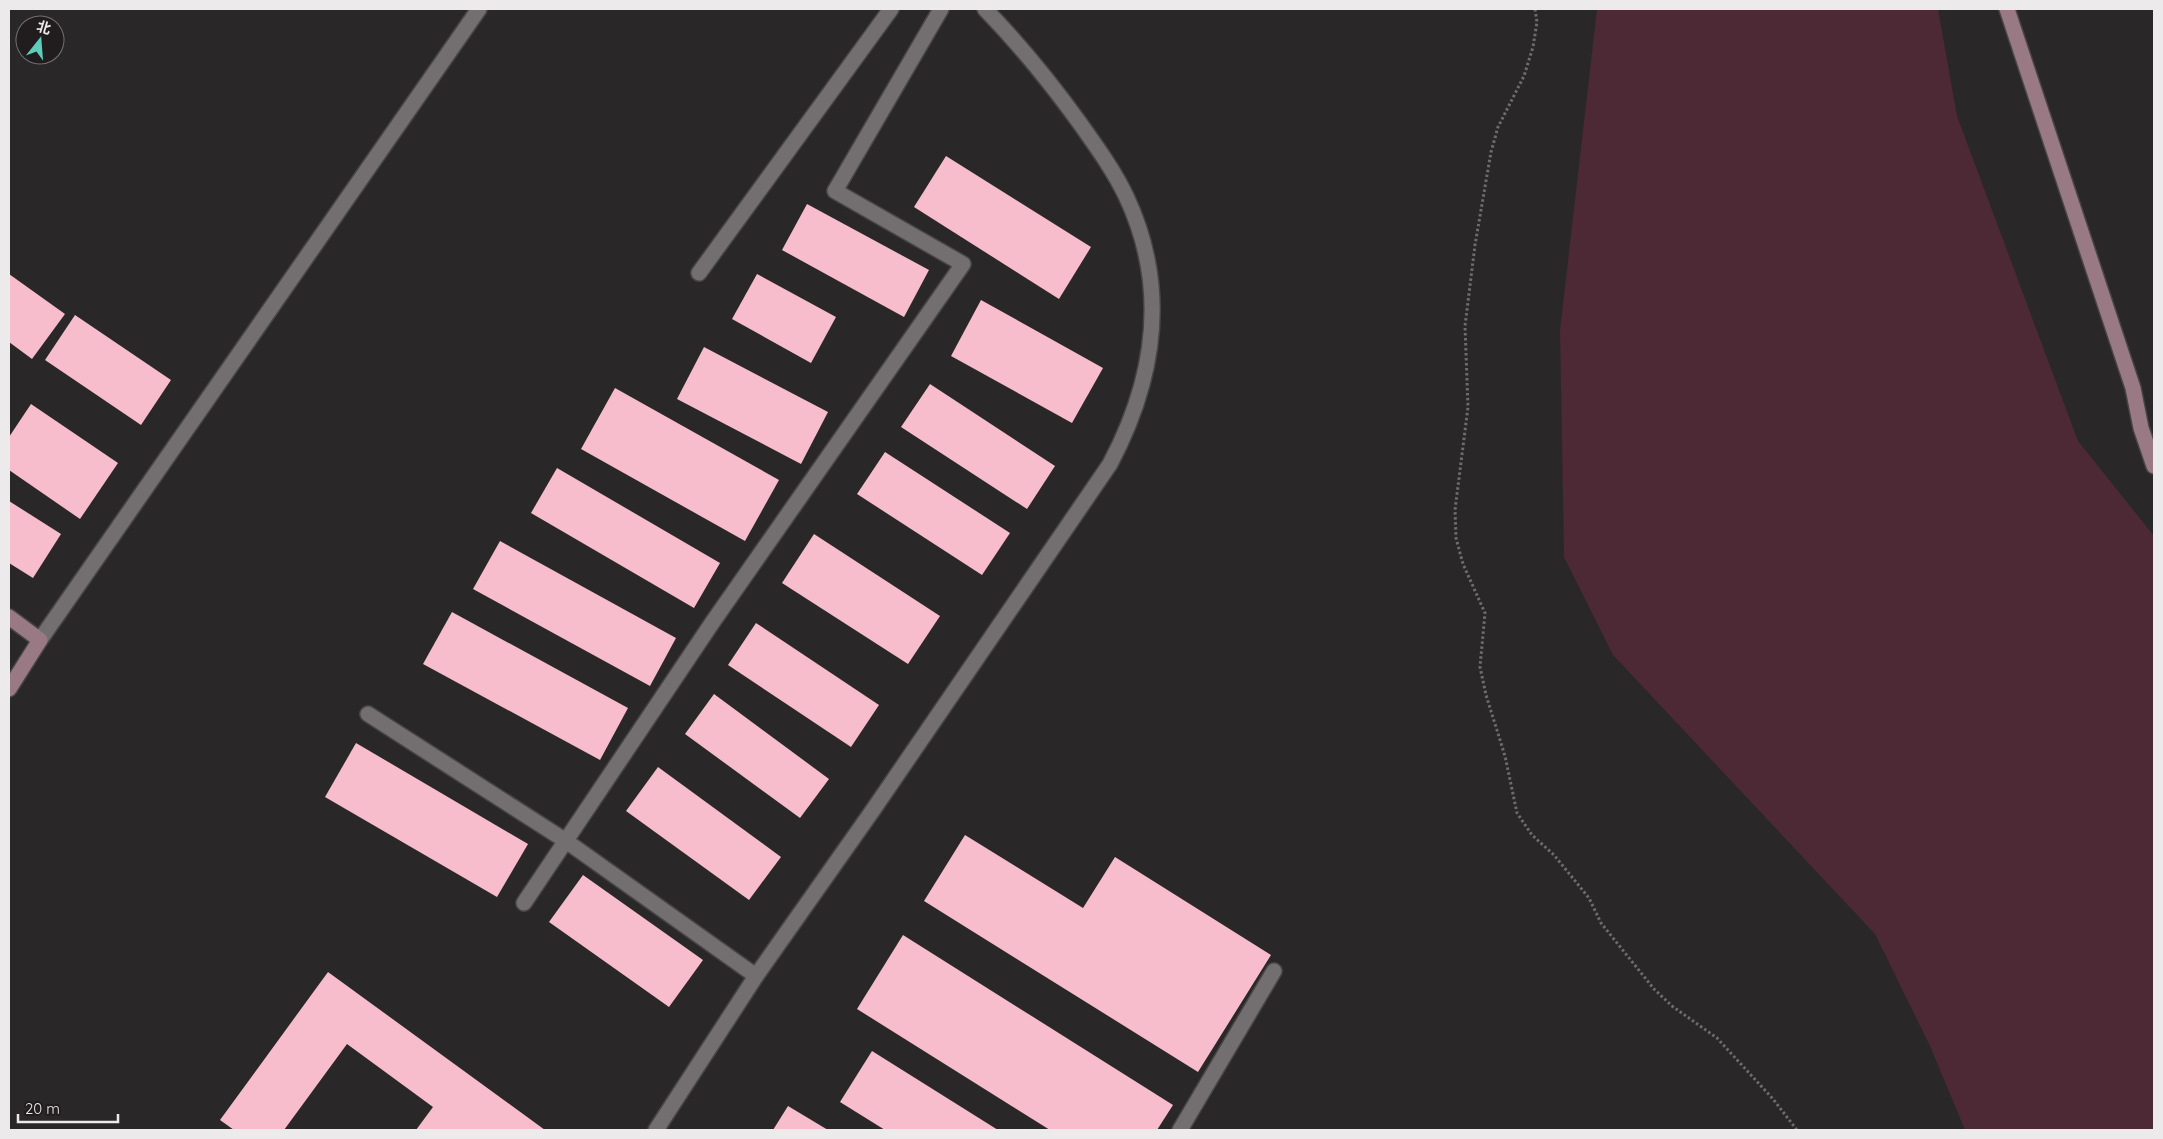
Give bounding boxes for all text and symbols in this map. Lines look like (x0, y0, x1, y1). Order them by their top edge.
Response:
north arrow (15, 15, 65, 65)
text: 北 (34, 17, 53, 38)
scale bar (18, 1092, 118, 1124)
text: 20 m (25, 1099, 60, 1118)

